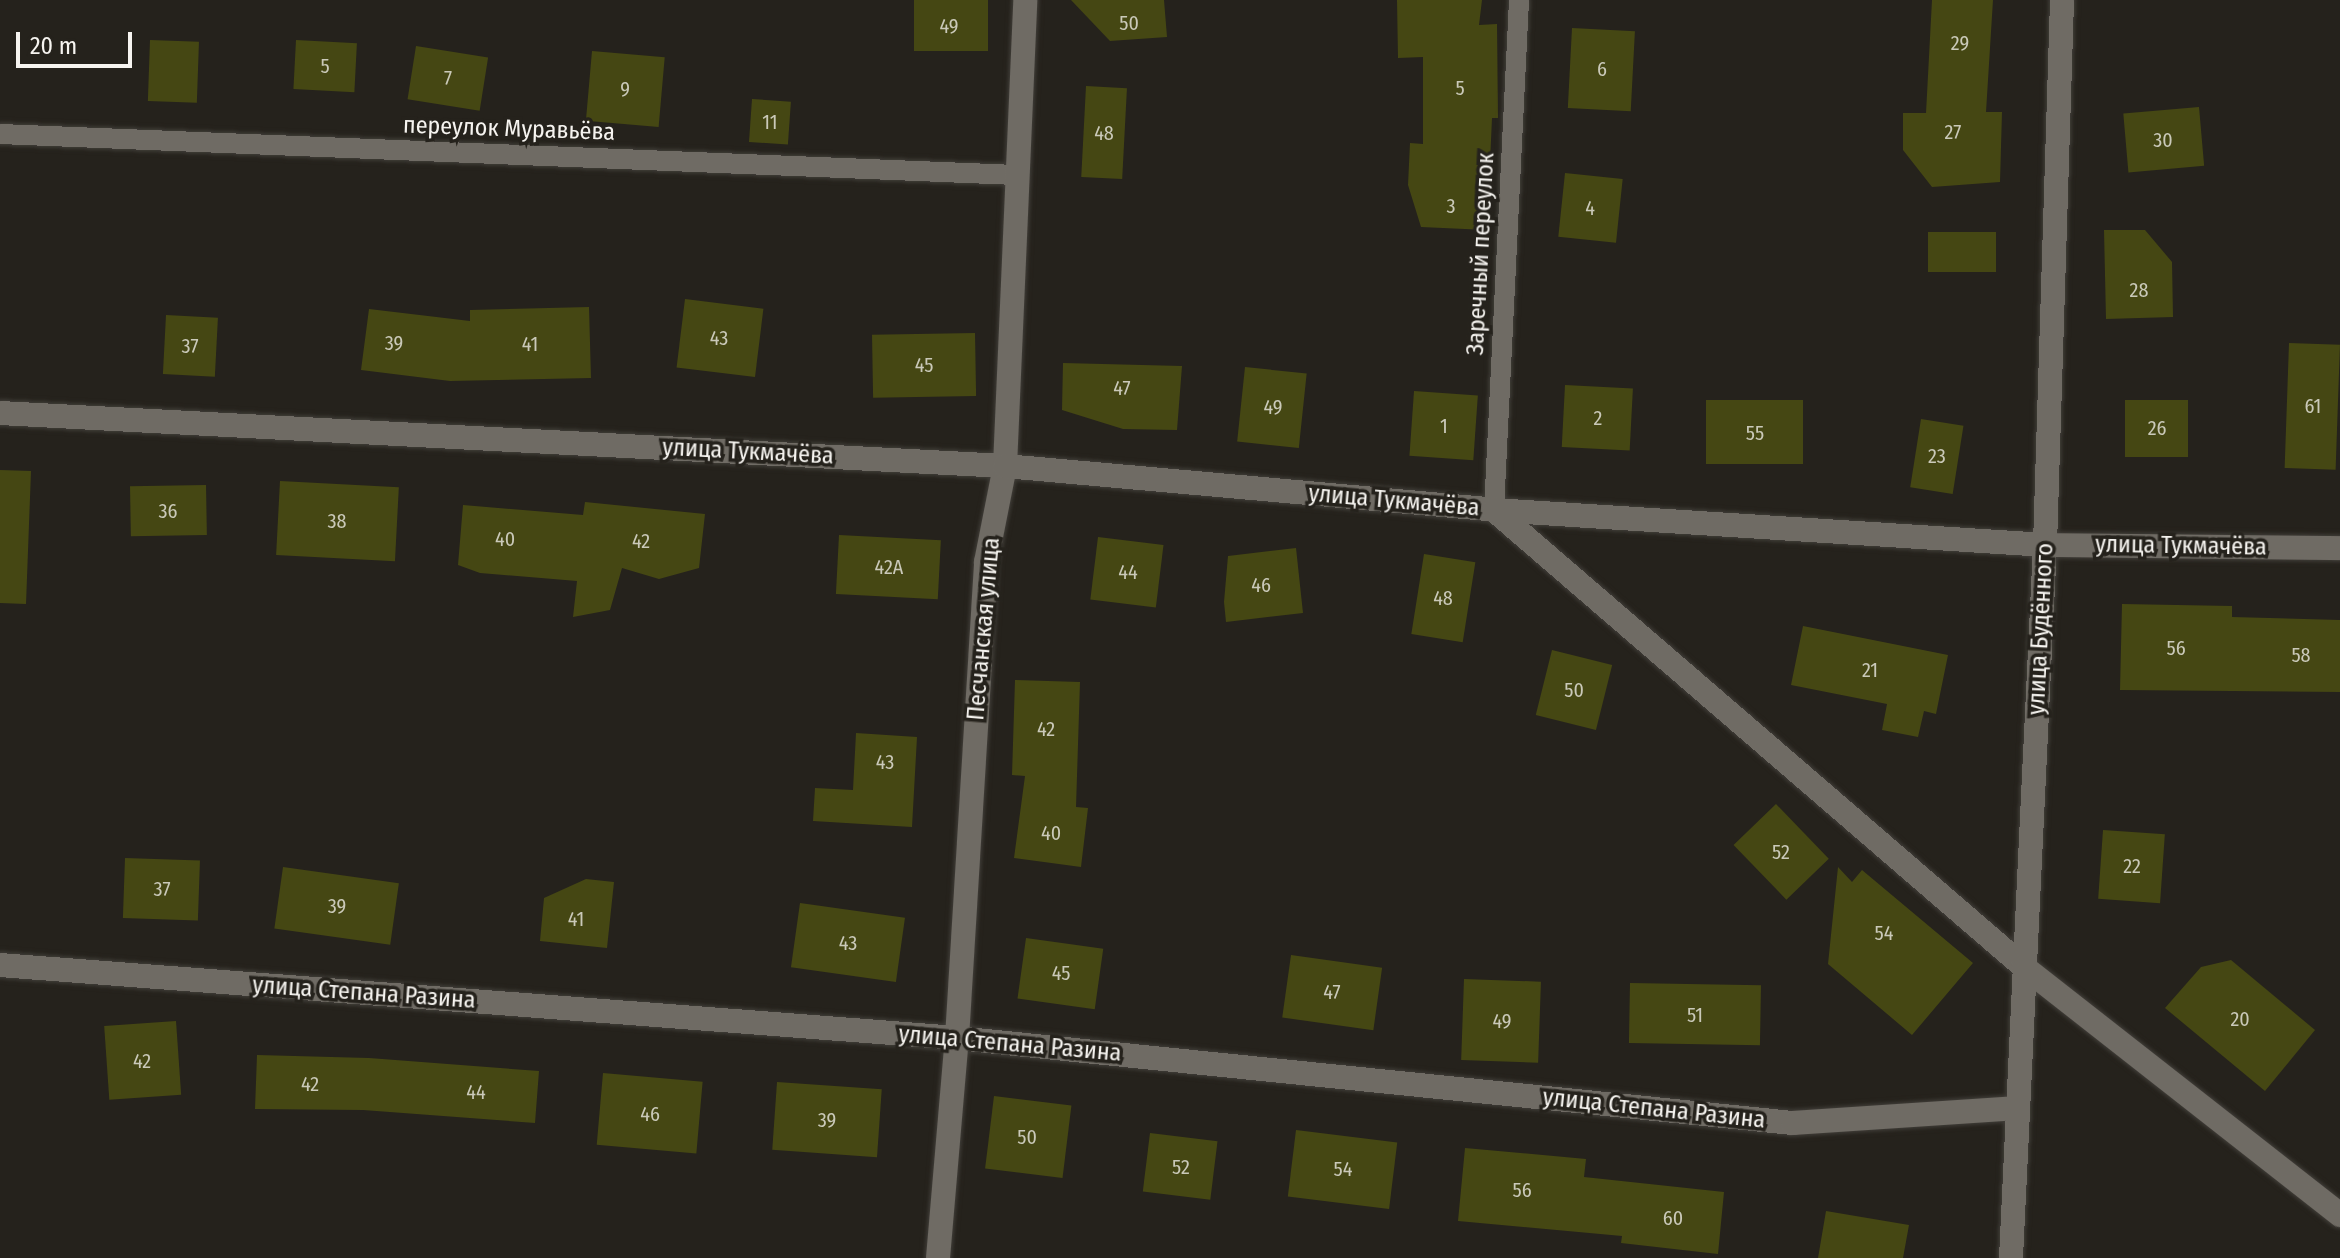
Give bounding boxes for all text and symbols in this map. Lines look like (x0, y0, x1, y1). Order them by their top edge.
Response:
house number: 50 (1119, 11, 1139, 35)
house number: 49 (939, 14, 959, 38)
scale bar (20, 16, 136, 66)
house number: 29 (1951, 31, 1969, 55)
text: 20 m (30, 32, 77, 60)
house number: 5 (320, 54, 330, 78)
house number: 6 (1597, 57, 1607, 81)
house number: 7 (444, 66, 452, 90)
house number: 5 (1455, 76, 1465, 100)
house number: 9 (620, 77, 630, 101)
house number: 11 (762, 110, 778, 134)
street label: переулок Муравьёва (403, 111, 615, 147)
house number: 27 (1945, 120, 1961, 144)
house number: 48 (1094, 121, 1114, 145)
house number: 30 (2153, 128, 2173, 152)
street label: Заречный переулок (1461, 152, 1501, 356)
house number: 3 (1446, 194, 1456, 218)
house number: 4 (1585, 196, 1595, 220)
house number: 28 (2130, 278, 2148, 302)
house number: 43 (710, 326, 728, 350)
house number: 39 (385, 331, 403, 355)
house number: 41 (522, 332, 538, 356)
house number: 37 (181, 334, 199, 358)
house number: 45 (915, 353, 933, 377)
house number: 47 (1113, 376, 1131, 400)
house number: 61 (2305, 394, 2321, 418)
house number: 49 (1263, 395, 1283, 419)
house number: 2 (1594, 406, 1602, 430)
house number: 1 (1440, 414, 1448, 438)
house number: 26 (2148, 416, 2166, 440)
house number: 55 (1746, 421, 1764, 445)
street label: улица Тукмачёва (662, 433, 834, 471)
house number: 23 (1928, 444, 1946, 468)
street label: улица Тукмачёва (1307, 479, 1481, 523)
house number: 36 (159, 499, 177, 523)
house number: 38 (327, 509, 347, 533)
house number: 40 (495, 527, 515, 551)
house number: 42 (632, 529, 650, 553)
street label: улица Тукмачёва (2095, 530, 2267, 562)
street label: Песчанская улица (962, 536, 1006, 722)
street label: улица Будённого (2022, 542, 2060, 716)
house number: 42А (875, 555, 903, 579)
house number: 44 (1118, 560, 1138, 584)
house number: 46 (1251, 573, 1271, 597)
house number: 48 (1433, 586, 1453, 610)
house number: 56 (2166, 636, 2186, 660)
house number: 58 (2291, 643, 2311, 667)
house number: 21 (1862, 658, 1878, 682)
house number: 50 (1564, 678, 1584, 702)
house number: 42 (1037, 717, 1055, 741)
house number: 43 (876, 750, 894, 774)
house number: 40 (1041, 821, 1061, 845)
house number: 52 (1772, 840, 1790, 864)
house number: 22 (2123, 854, 2141, 878)
house number: 37 (153, 877, 171, 901)
house number: 39 (328, 894, 346, 918)
house number: 41 (568, 907, 584, 931)
house number: 54 (1875, 921, 1893, 945)
house number: 43 (839, 931, 857, 955)
house number: 45 (1052, 961, 1070, 985)
street label: улица Степана Разина (251, 971, 477, 1015)
house number: 47 (1323, 980, 1341, 1004)
house number: 51 (1687, 1003, 1703, 1027)
house number: 20 (2230, 1007, 2250, 1031)
house number: 49 (1492, 1009, 1512, 1033)
street label: улица Степана Разина (897, 1020, 1123, 1068)
house number: 42 (133, 1049, 151, 1073)
house number: 42 (301, 1072, 319, 1096)
house number: 44 (466, 1080, 486, 1104)
street label: улица Степана Разина (1541, 1083, 1767, 1135)
house number: 46 (640, 1102, 660, 1126)
house number: 39 (818, 1108, 836, 1132)
house number: 50 (1017, 1125, 1037, 1149)
house number: 52 (1172, 1155, 1190, 1179)
house number: 54 (1334, 1157, 1352, 1181)
house number: 56 (1512, 1178, 1532, 1202)
house number: 60 (1663, 1206, 1683, 1230)

